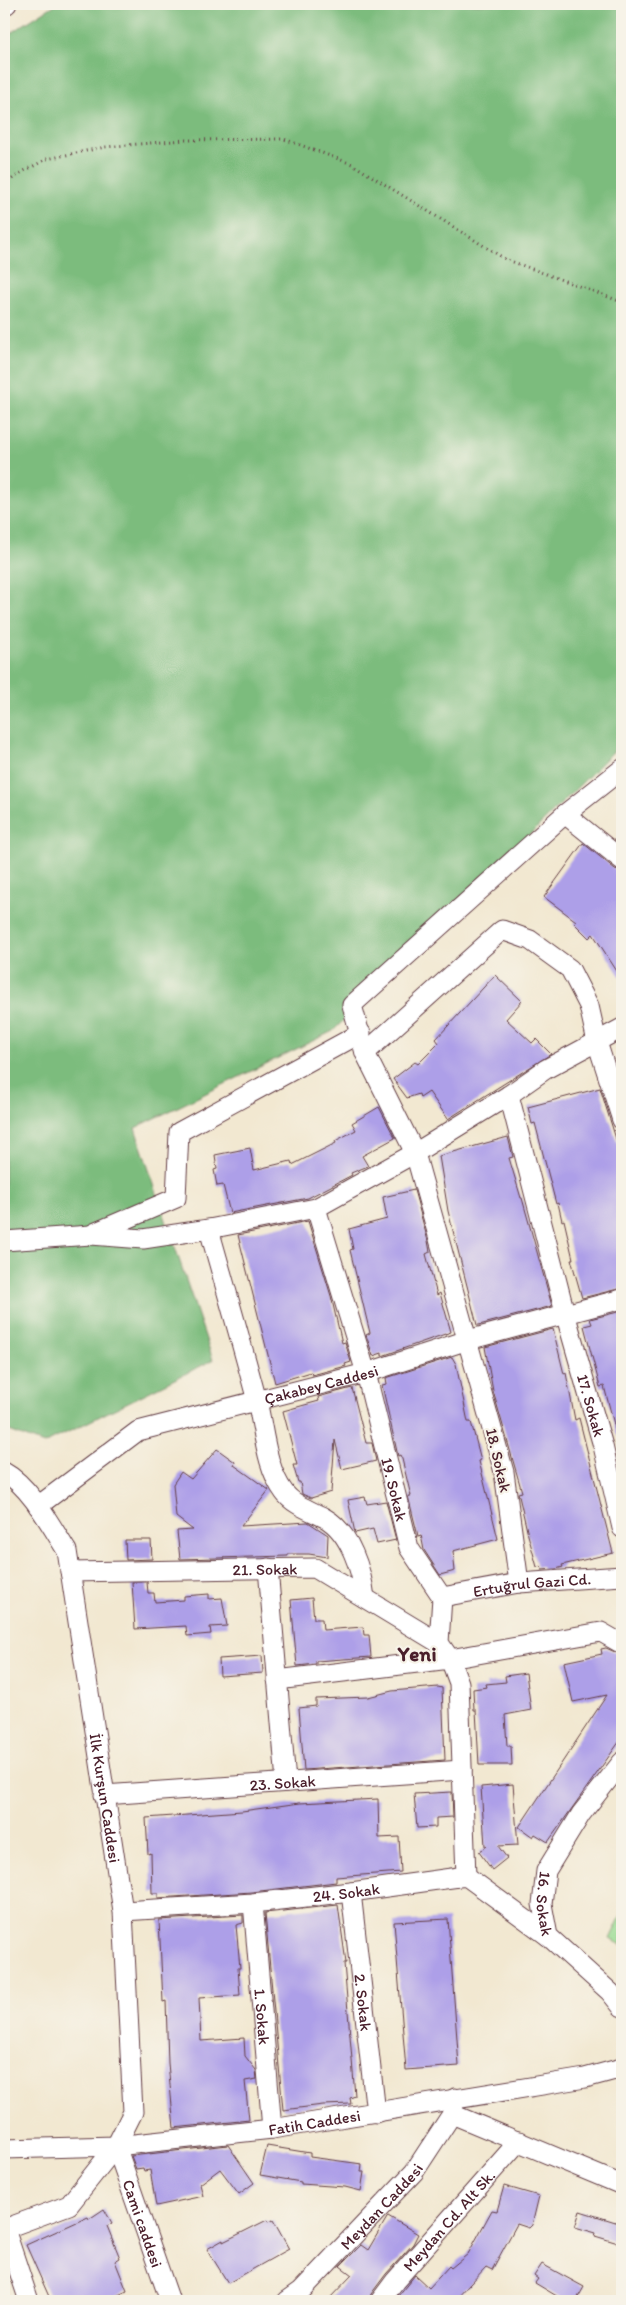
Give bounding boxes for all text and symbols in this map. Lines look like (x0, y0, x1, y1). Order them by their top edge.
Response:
street label: Çakabey Caddesi (262, 1361, 381, 1409)
street label: 17. Sokak (573, 1372, 609, 1439)
street label: 18. Sokak (482, 1426, 515, 1494)
street label: 19. Sokak (377, 1455, 411, 1523)
street label: 21. Sokak (232, 1559, 298, 1579)
street label: Ertuğrul Gazi Cd. (472, 1569, 592, 1601)
district label: Yeni (396, 1641, 437, 1666)
street label: İlk Kurşun Caddesi (85, 1732, 124, 1864)
street label: 23. Sokak (249, 1771, 316, 1795)
street label: 16. Sokak (532, 1870, 557, 1937)
street label: 24. Sokak (312, 1879, 381, 1906)
street label: 2. Sokak (350, 1973, 376, 2032)
street label: 1. Sokak (250, 1988, 274, 2046)
street label: Fatih Caddesi (267, 2106, 362, 2139)
street label: Meydan Caddesi (336, 2160, 427, 2254)
street label: Meydan Cd. Alt Sk. (399, 2166, 499, 2275)
street label: Cami caddesi (118, 2177, 167, 2270)

